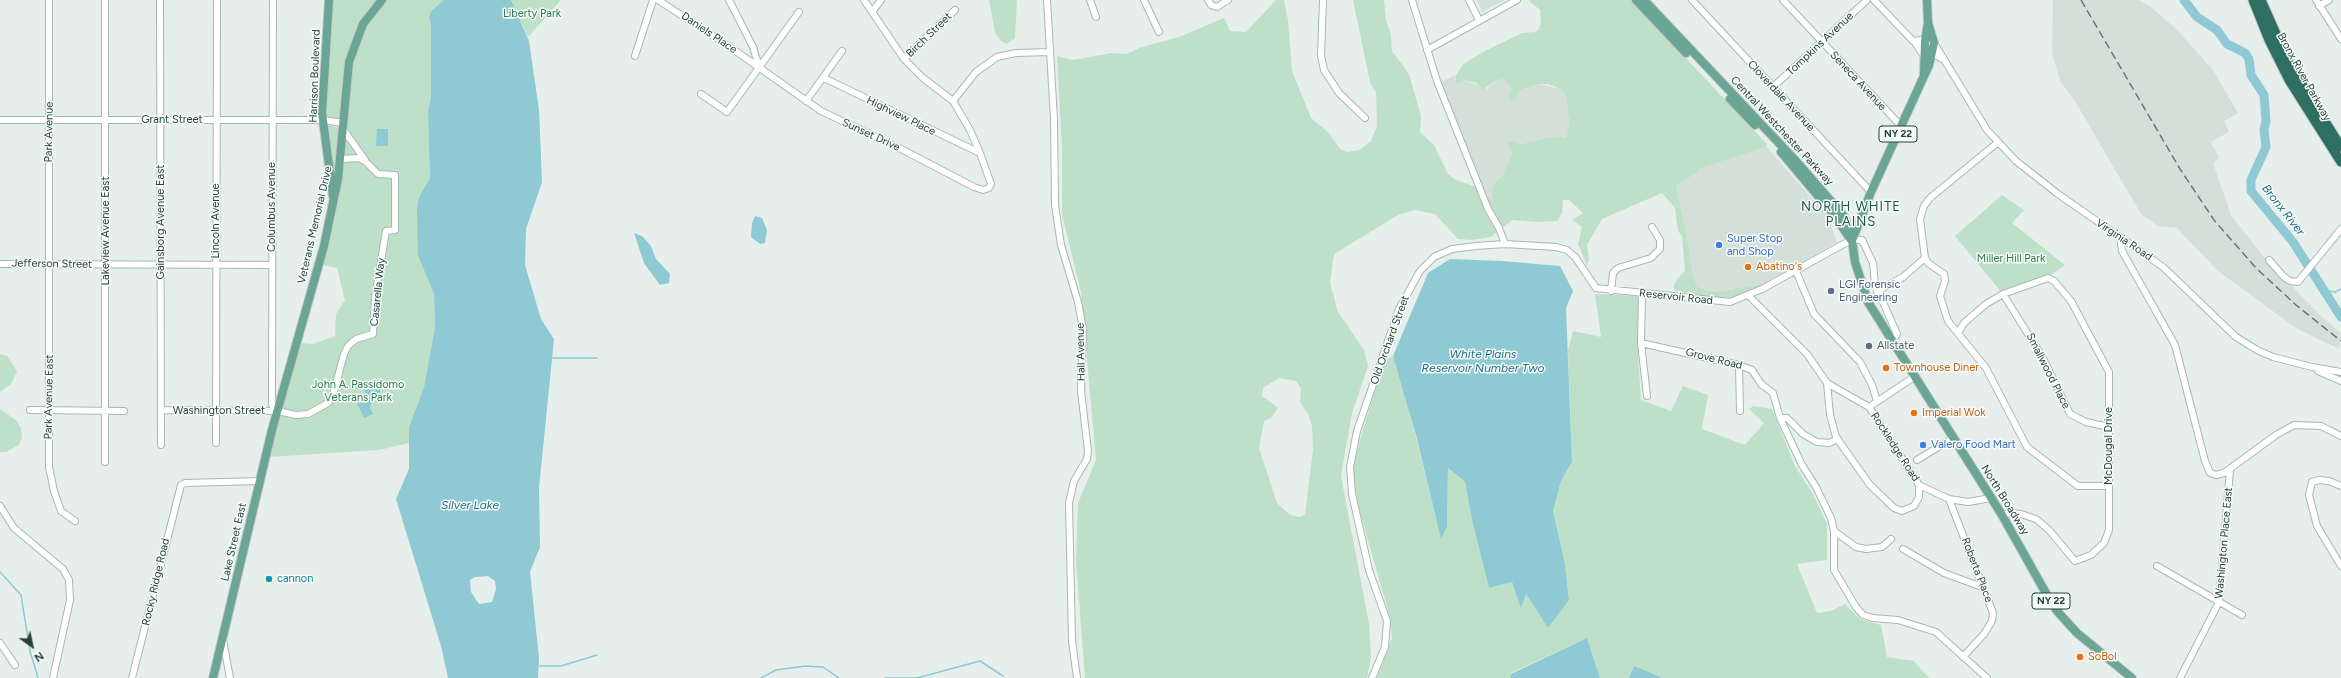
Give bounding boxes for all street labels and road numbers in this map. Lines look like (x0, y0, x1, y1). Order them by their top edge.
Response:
street label: Daniels Place (679, 9, 739, 57)
street label: Birch Street (903, 10, 955, 60)
street label: Tompkins Avenue (1784, 10, 1856, 78)
street label: Harrison Boulevard (307, 29, 323, 123)
street label: Bronx River Parkway (2274, 30, 2334, 124)
street label: Seneca Avenue (1827, 49, 1889, 113)
street label: Cloverdale Avenue (1745, 58, 1817, 134)
street label: Central Westchester Parkway (1728, 74, 1836, 188)
street label: Highview Place (864, 94, 938, 138)
street label: Park Avenue (42, 101, 56, 163)
street label: Grant Street (141, 113, 203, 127)
street label: Sunset Drive (840, 116, 902, 154)
road number: NY 22 (1879, 126, 1917, 142)
street label: Columbus Avenue (265, 162, 279, 252)
street label: Gainsborg Avenue East (154, 165, 168, 279)
street label: Veterans Memorial Drive (295, 165, 335, 285)
street label: Lakeview Avenue East (99, 176, 113, 286)
street label: Lincoln Avenue (209, 183, 223, 259)
street label: Virginia Road (2093, 216, 2155, 264)
street label: Jefferson Street (12, 257, 92, 271)
street label: Casarella Way (368, 257, 388, 327)
street label: Reservoir Road (1639, 287, 1713, 307)
street label: Old Orchard Street (1368, 294, 1412, 386)
street label: Hall Avenue (1074, 323, 1088, 381)
street label: Smallwood Place (2023, 331, 2073, 411)
street label: Grove Road (1684, 346, 1744, 372)
street label: Park Avenue East (42, 354, 56, 440)
street label: Washington Street (173, 404, 265, 418)
street label: McDougal Drive (2102, 407, 2116, 485)
street label: Rockledge Road (1868, 410, 1922, 484)
street label: North Broadway (1978, 462, 2032, 538)
street label: Washington Place East (2213, 487, 2235, 599)
street label: Lake Street East (219, 501, 249, 583)
street label: Roberta Place (1959, 536, 1995, 604)
street label: Rocky Ridge Road (140, 537, 172, 627)
road number: NY 22 (2032, 593, 2070, 609)

